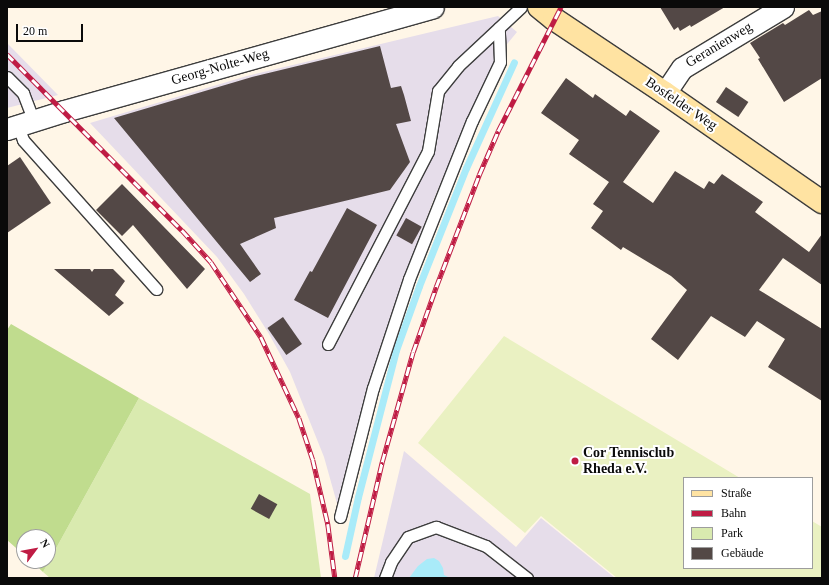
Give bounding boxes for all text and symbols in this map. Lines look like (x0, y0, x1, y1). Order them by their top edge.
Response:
scale bar (18, 16, 85, 42)
street label: Geranienweg (683, 19, 755, 71)
text: 20 m (23, 24, 47, 38)
street label: Georg-Nolte-Weg (169, 45, 271, 89)
street label: Bosfelder Weg (642, 74, 720, 134)
place label: Cor Tennisclub Rheda e.V. (583, 445, 675, 478)
marker: Cor Tennisclub Rheda e.V. (570, 456, 580, 466)
legend (683, 477, 813, 569)
text: Straße (721, 486, 752, 500)
text: Bahn (721, 506, 746, 520)
text: Park (721, 526, 743, 540)
north arrow (16, 529, 56, 569)
text: N (38, 537, 53, 550)
text: Gebäude (721, 546, 764, 560)

